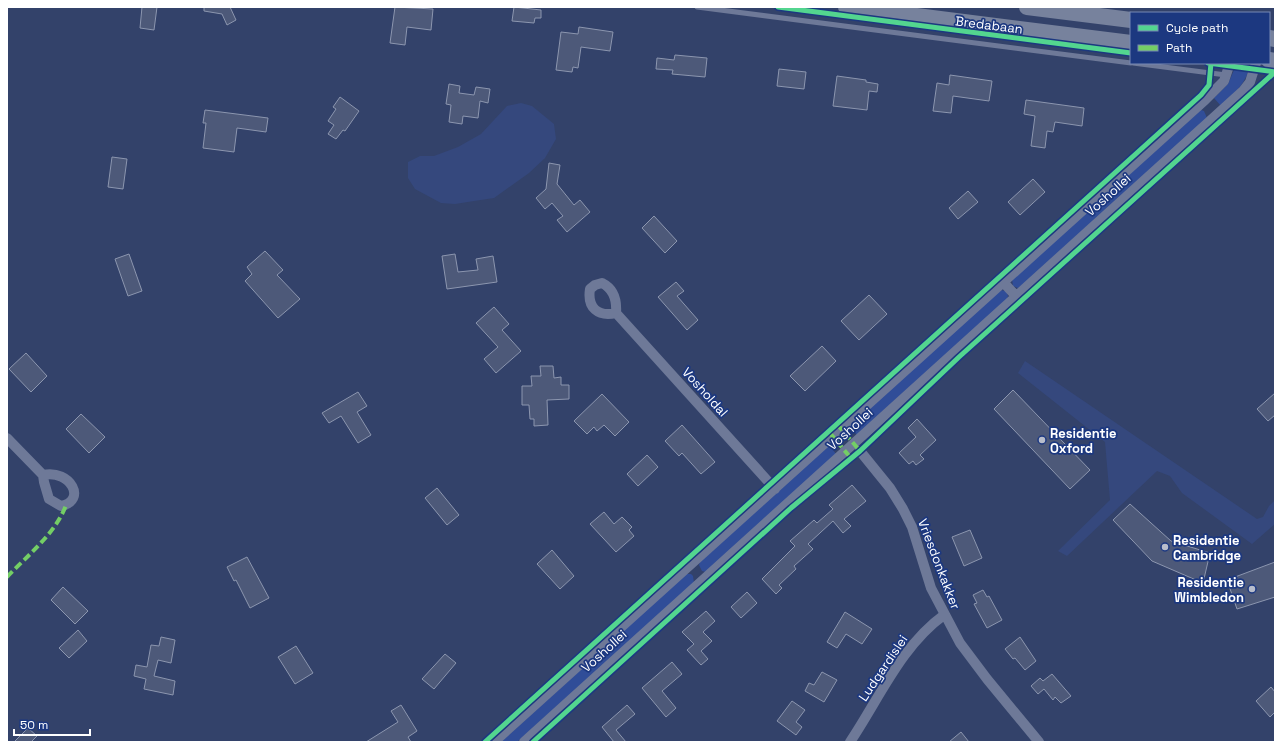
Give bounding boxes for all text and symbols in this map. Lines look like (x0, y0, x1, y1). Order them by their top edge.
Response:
street label: Bredabaan (954, 12, 1024, 38)
legend (1130, 12, 1270, 64)
text: Cycle path (1166, 20, 1228, 36)
text: Path (1166, 40, 1192, 56)
street label: Voshollei (1082, 170, 1134, 220)
street label: Vosholdal (678, 364, 732, 420)
street label: Voshollei (824, 404, 876, 454)
place label: Residentie Oxford (1050, 425, 1117, 457)
marker: Residentie Oxford (1037, 435, 1047, 445)
street label: Vriesdonkakker (914, 516, 964, 612)
place label: Residentie Cambridge (1173, 532, 1241, 564)
marker: Residentie Cambridge (1160, 542, 1170, 552)
place label: Residentie Wimbledon (1174, 574, 1244, 606)
marker: Residentie Wimbledon (1247, 584, 1257, 594)
street label: Voshollei (578, 626, 630, 676)
street label: Ludgardislei (855, 632, 911, 704)
scale bar (14, 711, 90, 737)
text: 50 m (20, 717, 48, 733)

